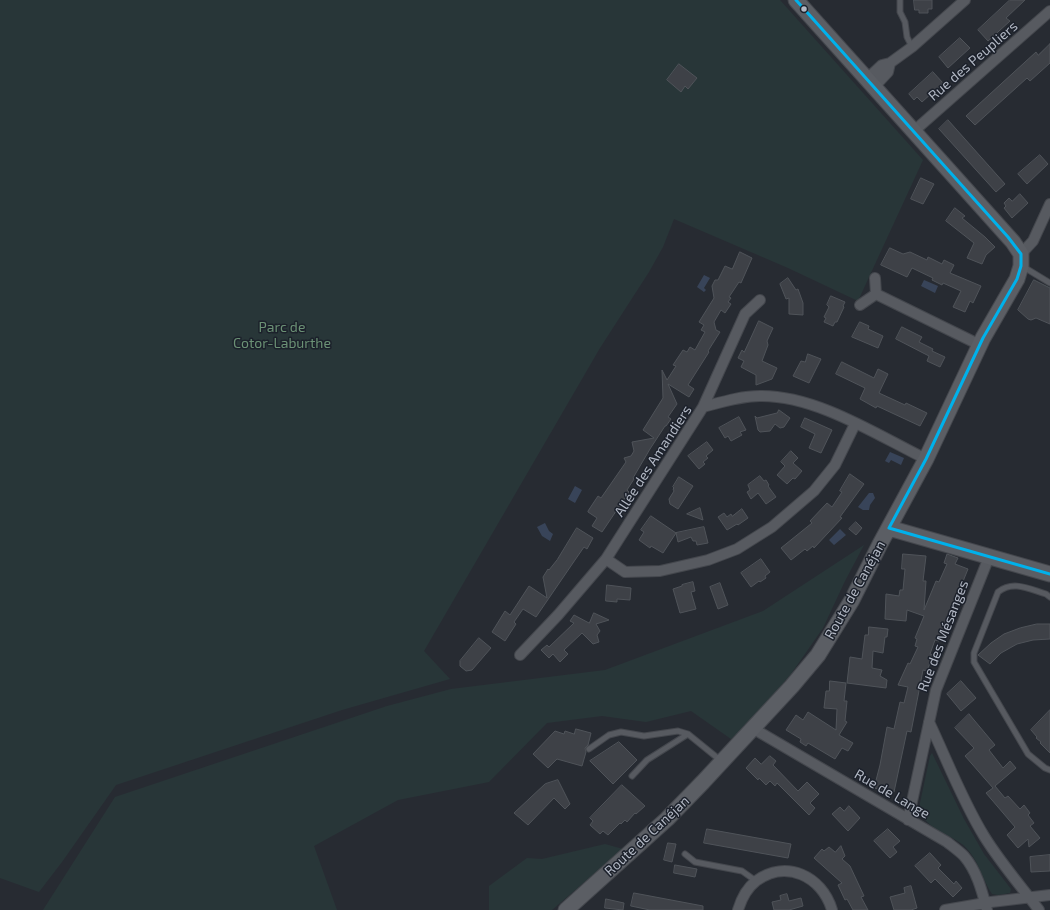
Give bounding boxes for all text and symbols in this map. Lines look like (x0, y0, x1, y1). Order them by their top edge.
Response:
unlabelled marker (799, 4, 809, 14)
street label: Rue des Peupliers (925, 18, 1021, 104)
park label: Parc de Cotor-Laburthe (233, 319, 331, 352)
street label: Allée des Amandiers (611, 402, 695, 520)
street label: Route de Canéjan (821, 538, 889, 642)
street label: Rue des Mésanges (914, 578, 972, 694)
street label: Rue de Lange (851, 766, 933, 822)
street label: Route de Canéjan (601, 792, 693, 880)

